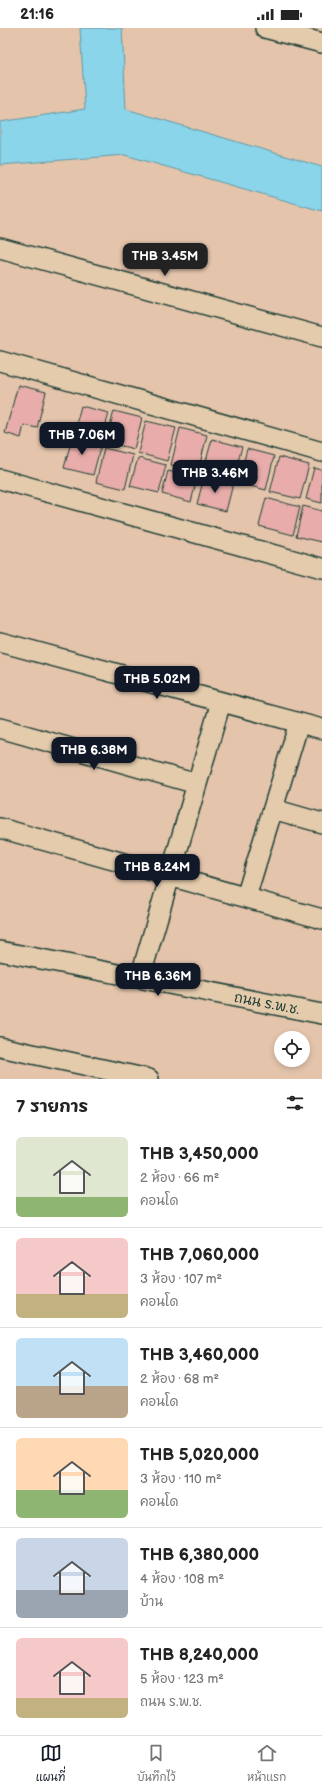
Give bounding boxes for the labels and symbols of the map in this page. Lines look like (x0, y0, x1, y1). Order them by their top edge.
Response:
pin: THB 3.45M (119, 243, 211, 277)
pin: THB 7.06M (36, 422, 128, 456)
pin: THB 3.46M (169, 460, 261, 494)
pin: THB 5.02M (111, 666, 203, 700)
pin: THB 6.38M (48, 737, 140, 771)
pin: THB 8.24M (111, 854, 203, 888)
pin: THB 6.36M (112, 963, 204, 997)
street label: ถนน ร.พ.ช. (233, 989, 301, 1018)

